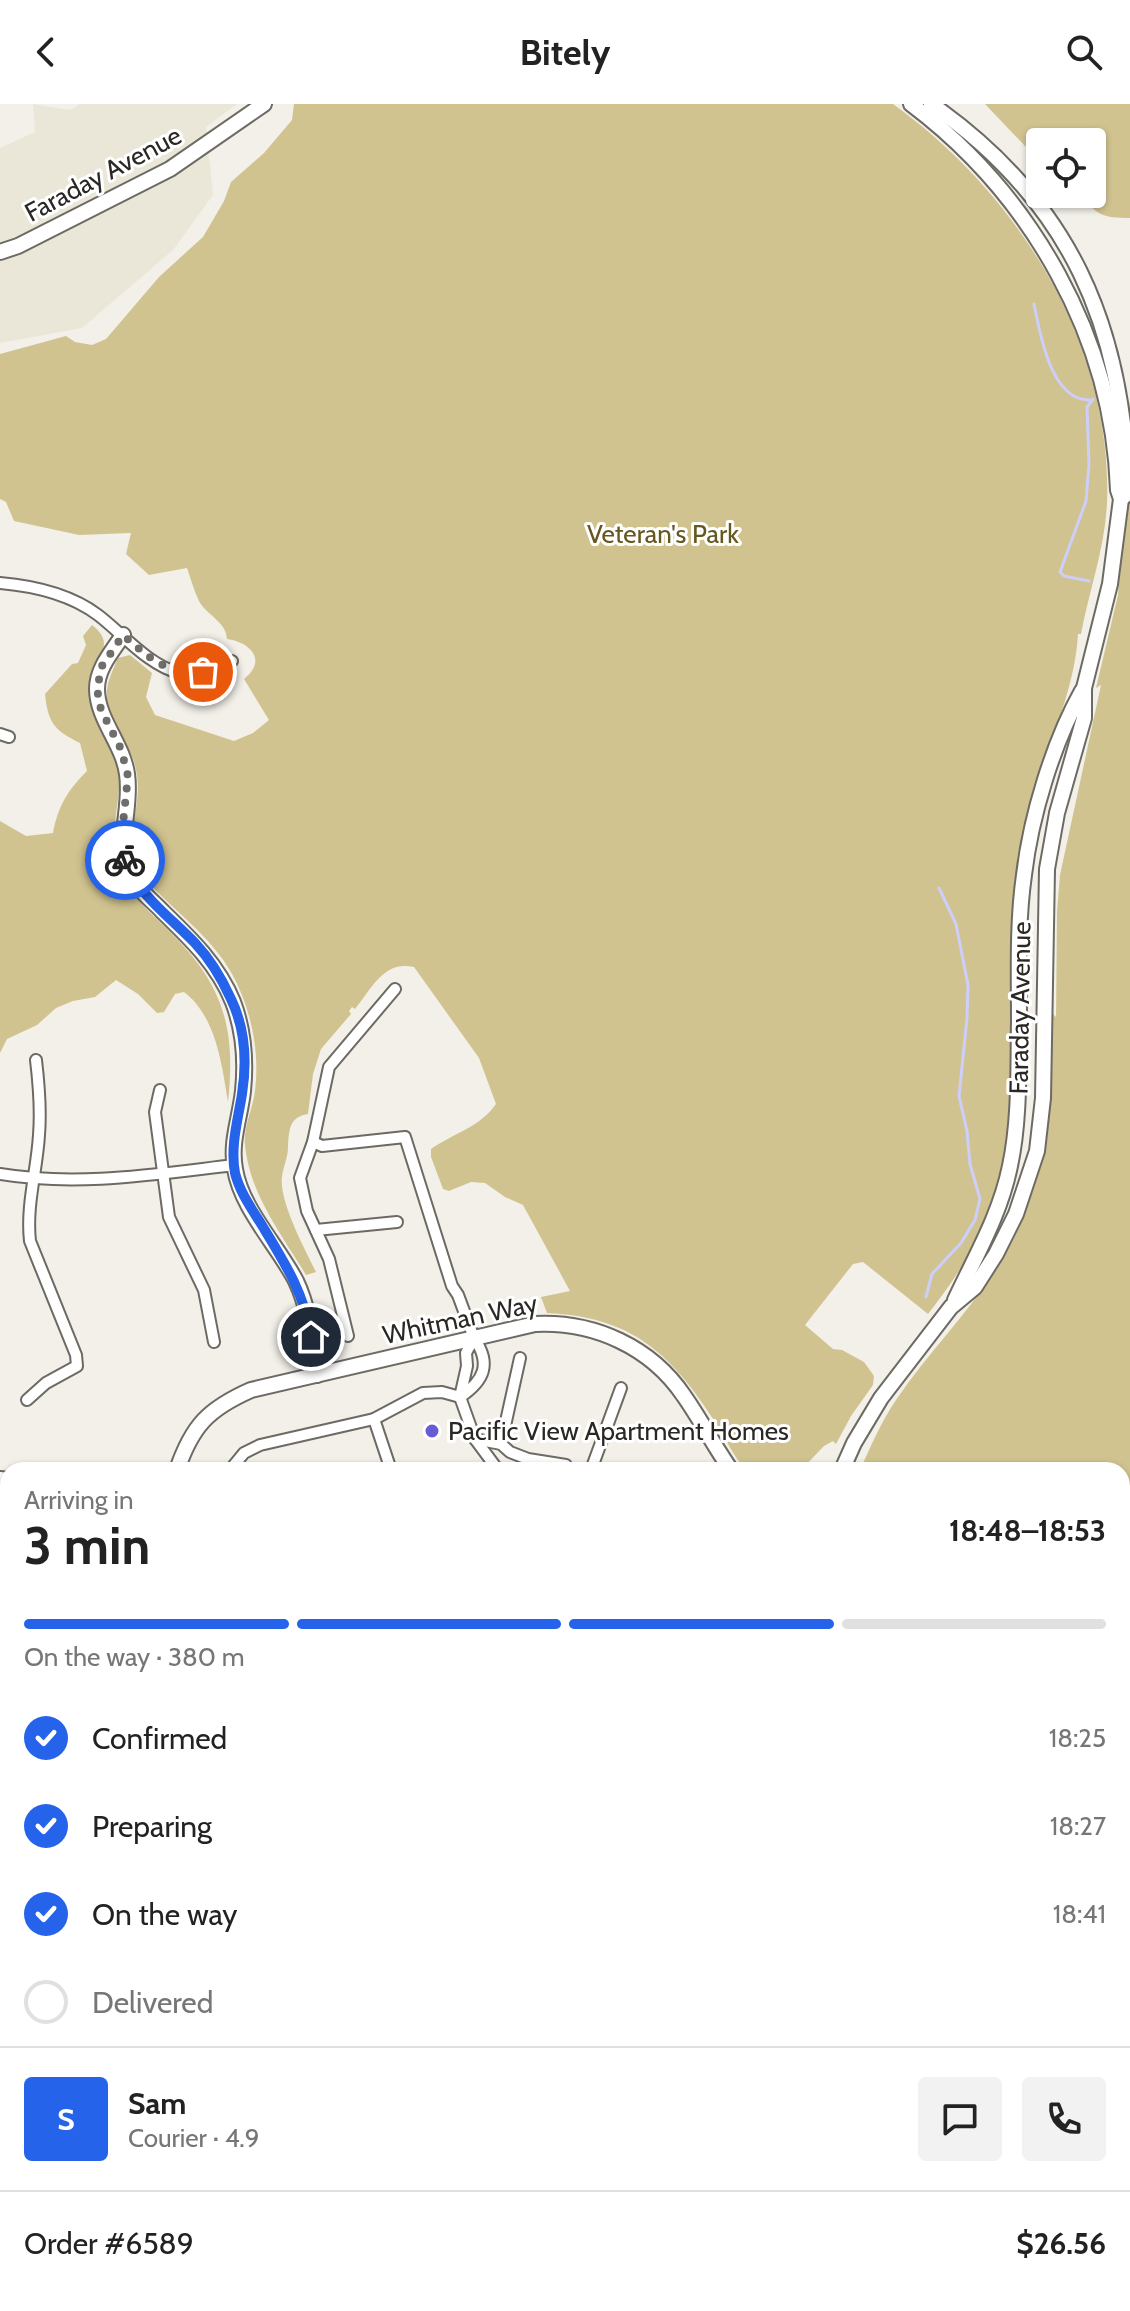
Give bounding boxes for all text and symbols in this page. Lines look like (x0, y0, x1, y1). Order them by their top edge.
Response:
icon: back (24, 30, 68, 74)
text: Bitely (520, 30, 610, 74)
icon: search (1062, 30, 1106, 74)
street label: Faraday Avenue (19, 119, 187, 229)
map controls (1026, 128, 1106, 208)
button: locate (1026, 128, 1106, 208)
park label: Veteran's Park (587, 518, 739, 550)
pin (169, 638, 237, 706)
icon: bag (181, 650, 225, 694)
courier (85, 820, 165, 900)
icon: bike (103, 838, 147, 882)
street label: Faraday Avenue (1002, 921, 1038, 1095)
street label: Whitman Way (380, 1287, 540, 1351)
pin (277, 1303, 345, 1371)
icon: home (289, 1315, 333, 1359)
place label: Pacific View Apartment Homes (448, 1415, 789, 1447)
marker: Pacific View Apartment Homes (423, 1422, 441, 1440)
text: Arriving in (24, 1484, 134, 1516)
text: 18:48–18:53 (949, 1512, 1106, 1549)
text: 3 min (24, 1514, 150, 1577)
text: On the way · 380 m (24, 1641, 245, 1673)
icon: check (24, 1716, 68, 1760)
text: Confirmed (92, 1720, 227, 1757)
text: 18:25 (1049, 1722, 1106, 1754)
icon: check (24, 1804, 68, 1848)
text: Preparing (92, 1808, 212, 1845)
text: 18:27 (1050, 1810, 1106, 1842)
icon: check (24, 1892, 68, 1936)
text: On the way (92, 1896, 237, 1933)
text: 18:41 (1053, 1898, 1106, 1930)
text: Delivered (92, 1984, 213, 2021)
button: chat (918, 2077, 1002, 2161)
button: phone (1022, 2077, 1106, 2161)
text: Sam (128, 2085, 186, 2122)
text: S (57, 2101, 75, 2138)
text: Courier · 4.9 (128, 2122, 260, 2154)
text: Order #6589 (24, 2225, 194, 2262)
text: $26.56 (1016, 2225, 1106, 2262)

